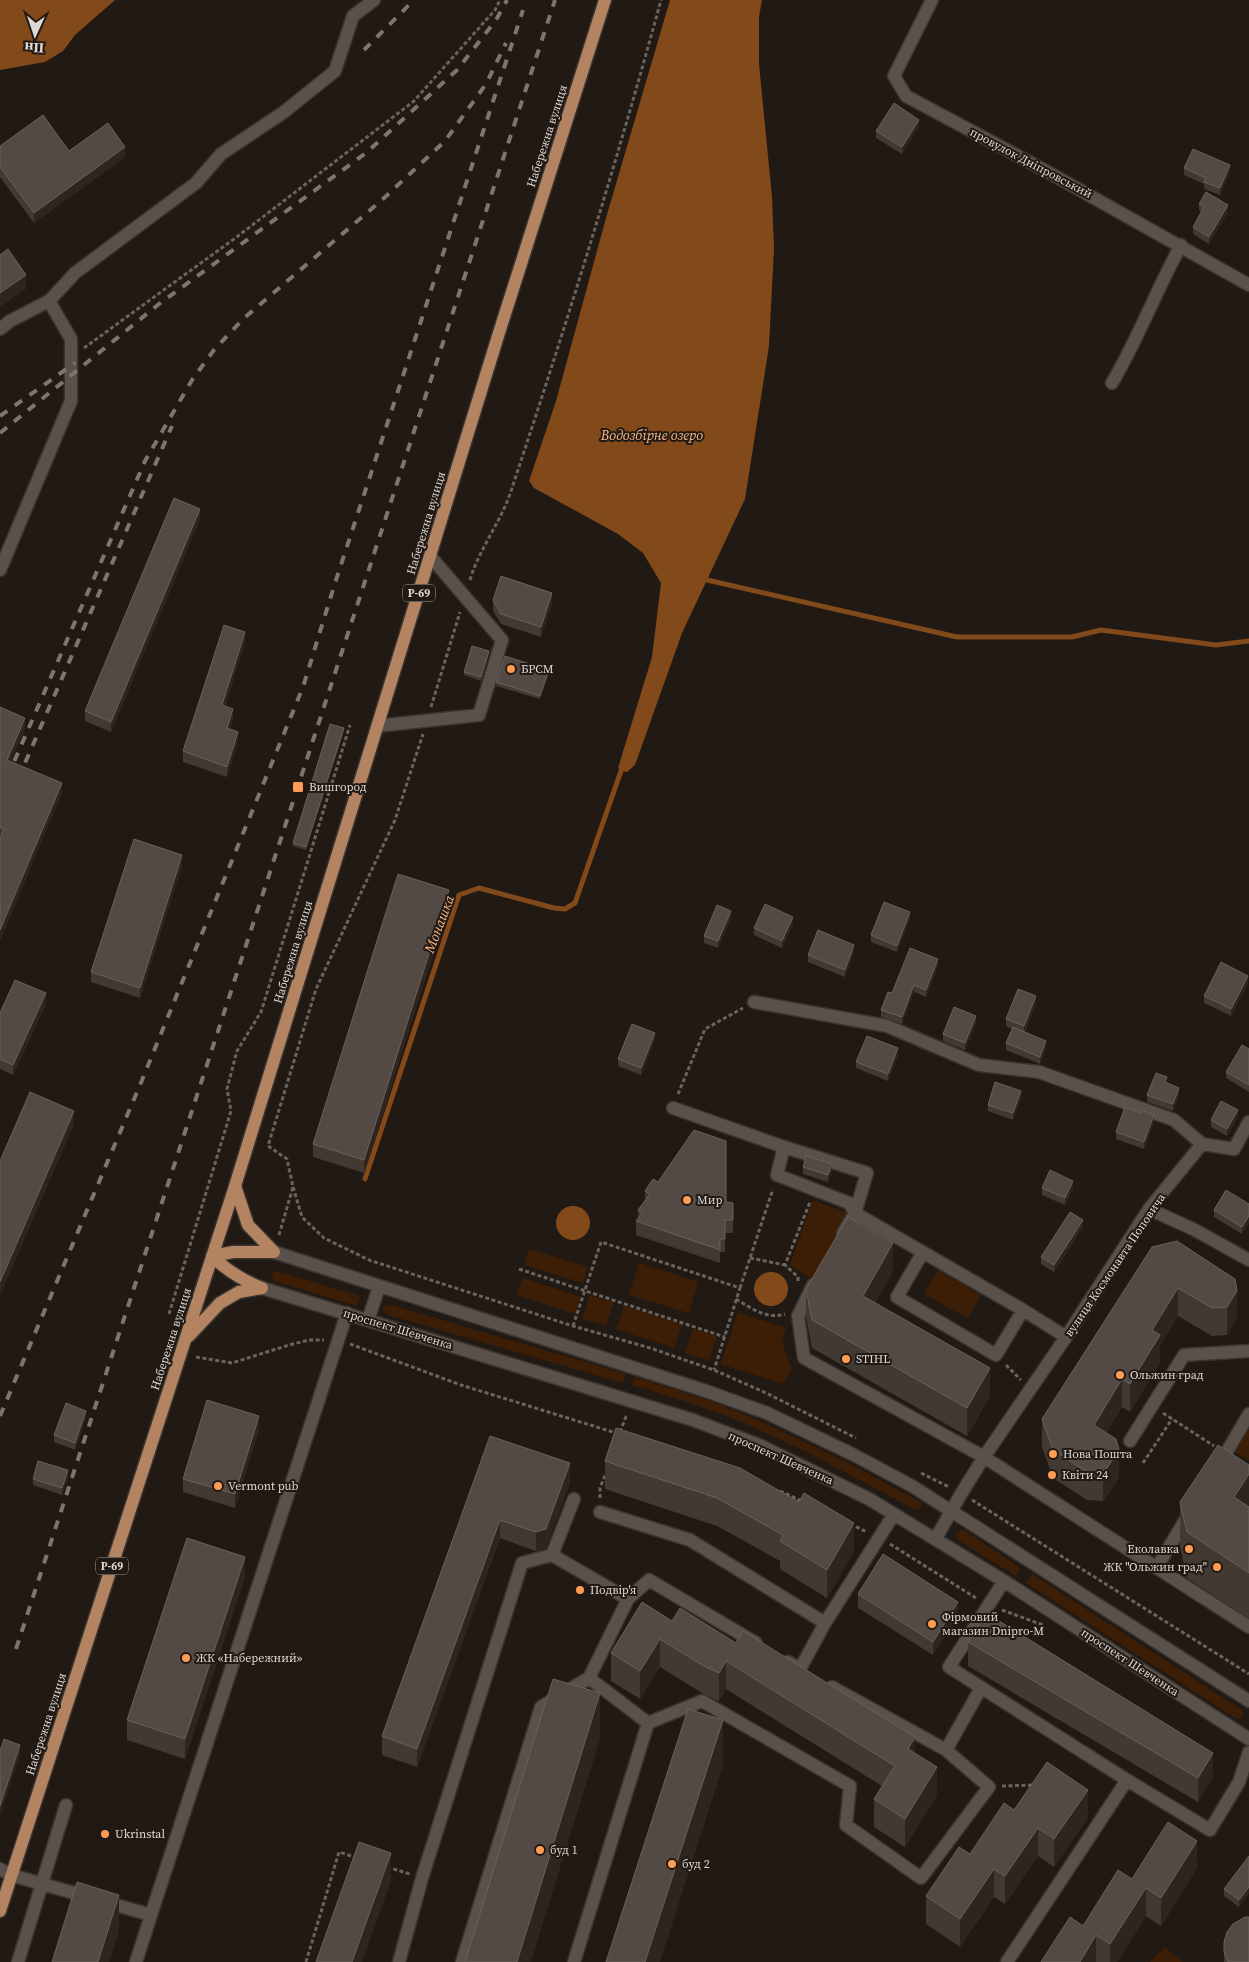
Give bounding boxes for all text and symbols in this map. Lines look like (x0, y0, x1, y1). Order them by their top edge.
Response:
north arrow (10, 10, 60, 60)
text: Пн (24, 37, 45, 58)
street label: Набережна вулиця (523, 83, 571, 189)
street label: провулок Дніпровський (967, 124, 1095, 202)
water label: Водозбірне озеро (600, 425, 703, 445)
street label: Набережна вулиця (403, 470, 449, 576)
road number: Р-69 (403, 584, 435, 602)
place label: БРСМ (521, 661, 554, 677)
marker: БРСМ (505, 663, 517, 675)
place label: Вишгород (309, 779, 367, 795)
marker: Вишгород (291, 780, 305, 794)
water label: Монашка (419, 892, 459, 957)
street label: Набережна вулиця (270, 899, 316, 1005)
street label: вулиця Космонавта Поповича (1061, 1189, 1170, 1340)
place label: Мир (697, 1192, 722, 1208)
marker: Мир (681, 1194, 693, 1206)
street label: Набережна вулиця (147, 1286, 195, 1392)
street label: проспект Шевченка (341, 1305, 455, 1353)
place label: STIHL (856, 1351, 890, 1367)
marker: STIHL (840, 1353, 852, 1365)
place label: Ольжин град (1130, 1367, 1204, 1383)
marker: Ольжин град (1114, 1369, 1126, 1381)
street label: проспект Шевченка (726, 1428, 837, 1489)
place label: Нова Пошта (1063, 1446, 1133, 1462)
marker: Нова Пошта (1047, 1448, 1059, 1460)
place label: Квіти 24 (1062, 1467, 1108, 1483)
marker: Квіти 24 (1046, 1469, 1058, 1481)
place label: Vermont pub (228, 1478, 299, 1494)
marker: Vermont pub (212, 1480, 224, 1492)
place label: Еколавка (1127, 1541, 1180, 1557)
marker: Еколавка (1183, 1543, 1195, 1555)
road number: Р-69 (96, 1558, 128, 1574)
place label: ЖК "Ольжин град" (1104, 1559, 1207, 1575)
marker: ЖК "Ольжин град" (1211, 1561, 1223, 1573)
place label: Подвір'я (590, 1582, 636, 1598)
marker: Подвір'я (574, 1584, 586, 1596)
place label: Фірмовий магазин Dnipro-M (942, 1609, 1044, 1639)
marker: Фірмовий магазин Dnipro-M (926, 1618, 938, 1630)
street label: проспект Шевченка (1078, 1624, 1183, 1700)
place label: ЖК «Набережний» (196, 1650, 303, 1666)
marker: ЖК «Набережний» (180, 1652, 192, 1664)
street label: Набережна вулиця (22, 1671, 70, 1777)
place label: Ukrinstal (115, 1826, 165, 1842)
marker: Ukrinstal (99, 1828, 111, 1840)
place label: буд 1 (550, 1842, 578, 1858)
marker: буд 1 (534, 1844, 546, 1856)
place label: буд 2 (682, 1856, 710, 1872)
marker: буд 2 (666, 1858, 678, 1870)

